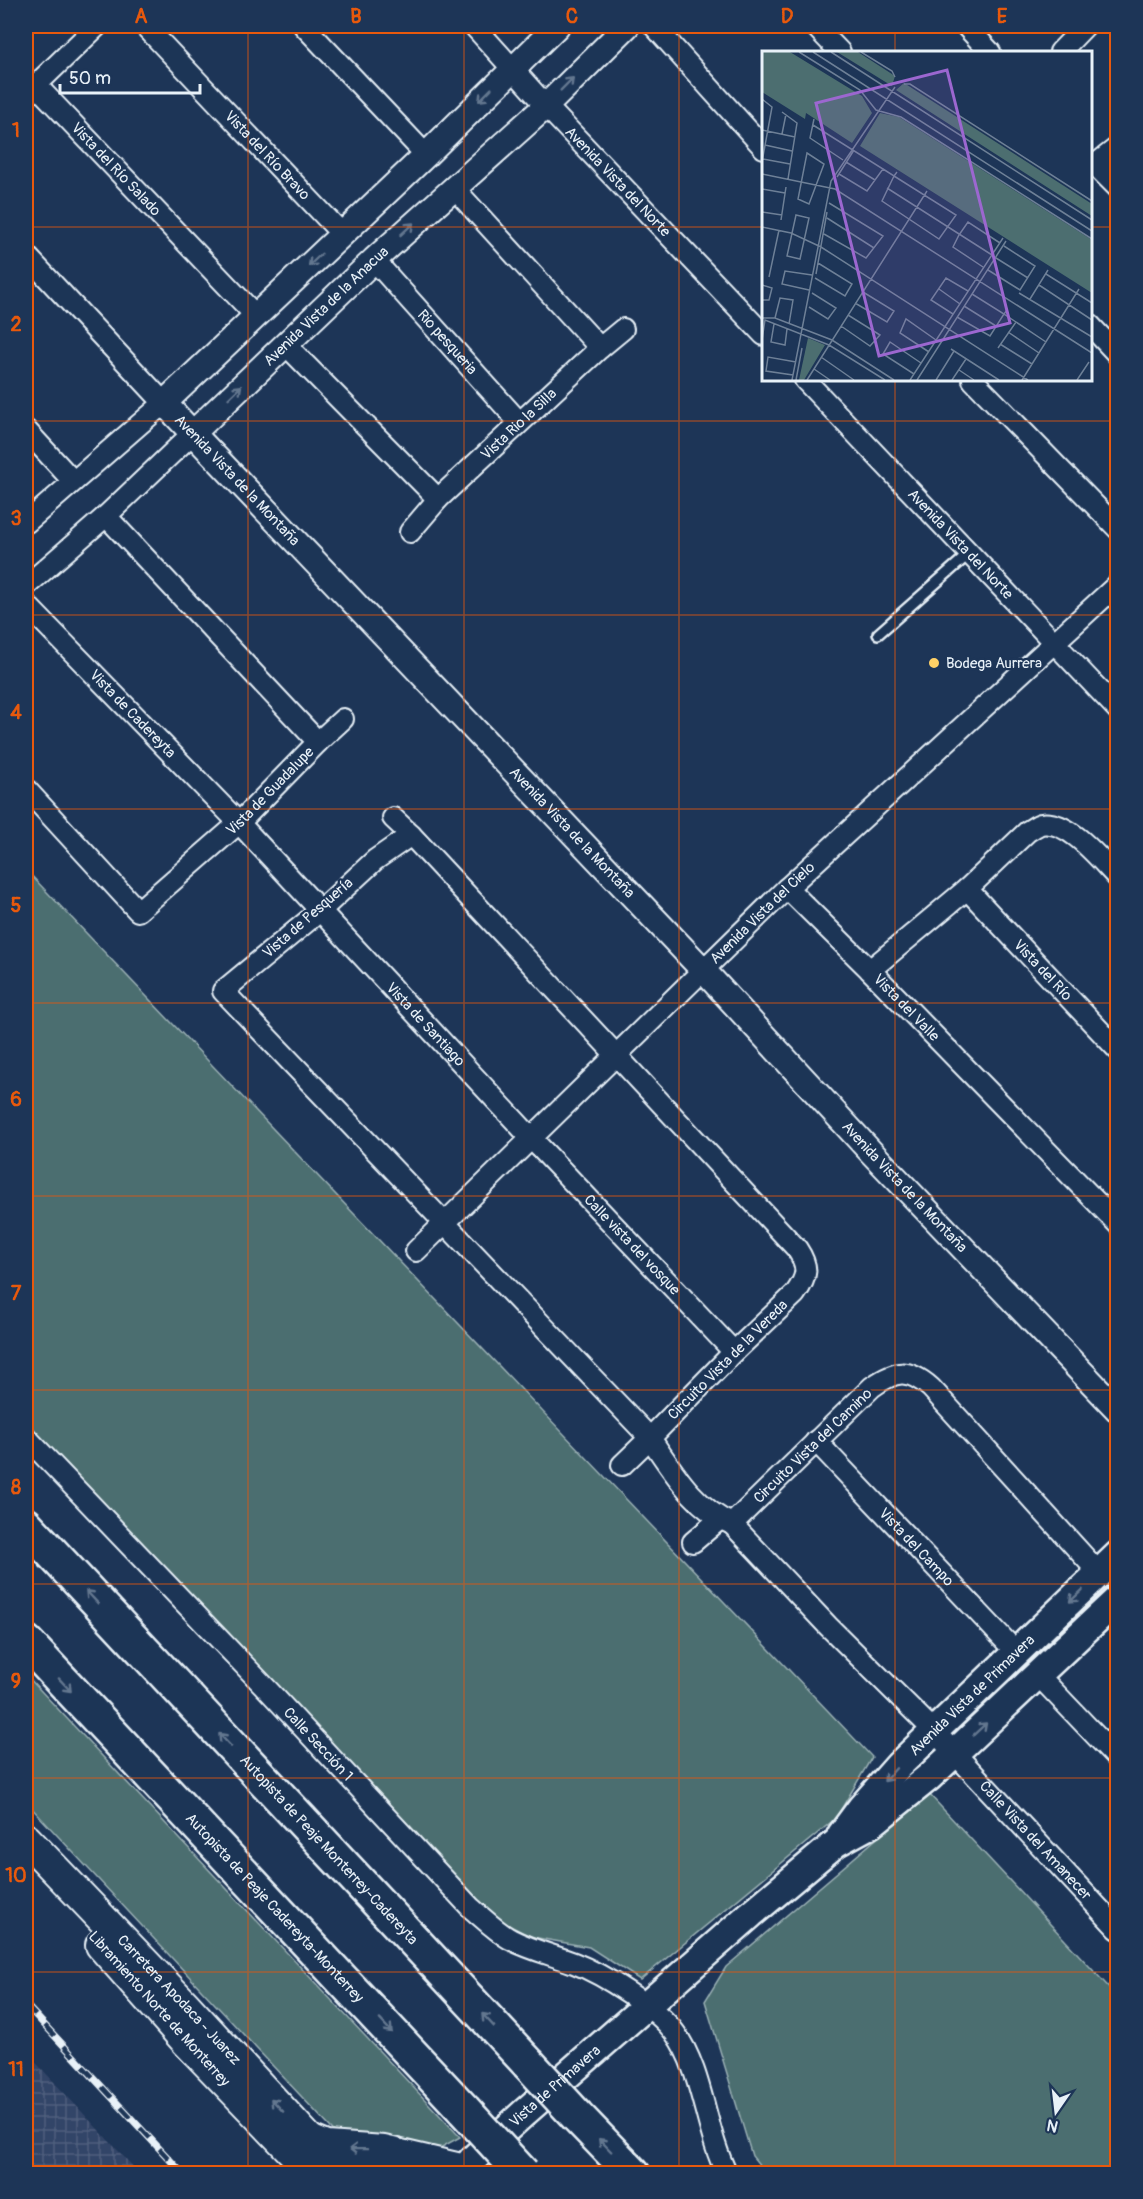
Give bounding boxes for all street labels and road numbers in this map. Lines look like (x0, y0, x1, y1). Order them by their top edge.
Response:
street label: Vista del Río Bravo (221, 106, 314, 204)
street label: Vista del Río Salado (67, 118, 165, 220)
street label: Avenida Vista del Norte (561, 123, 675, 241)
street label: Avenida Vista de la Anacua (260, 242, 393, 370)
street label: Rio pesqueria (413, 305, 481, 378)
street label: Vista Rio la Silla (477, 384, 560, 464)
street label: Avenida Vista de la Montaña (170, 411, 304, 550)
street label: Avenida Vista del Norte (904, 485, 1018, 604)
street label: Vista de Cadereyta (85, 665, 180, 762)
street label: Vista de Guadalupe (222, 742, 318, 840)
street label: Avenida Vista de la Montaña (505, 763, 639, 902)
street label: Avenida Vista del Cielo (706, 858, 819, 968)
street label: Vista de Pesquería (259, 874, 357, 962)
street label: Vista del Río (1010, 935, 1076, 1005)
street label: Vista del Valle (869, 970, 944, 1046)
street label: Vista de Santiago (382, 978, 469, 1070)
street label: Avenida Vista de la Montaña (838, 1117, 971, 1256)
street label: Calle vista del vosque (580, 1190, 685, 1299)
street label: Circuito Vista de la Vereda (664, 1296, 792, 1424)
street label: Circuito Vista del Camino (750, 1384, 876, 1508)
street label: Vista del Campo (875, 1504, 958, 1590)
street label: Avenida Vista de Primavera (905, 1630, 1039, 1760)
street label: Calle Sección 1 (279, 1703, 357, 1785)
street label: Autopista de Peaje Monterrey-Cadereyta (236, 1751, 422, 1949)
street label: Calle Vista del Amanecer (975, 1777, 1096, 1904)
street label: Autopista de Peaje Cadereyta-Monterrey (181, 1809, 368, 2007)
street label: Libramiento Norte de Monterrey (84, 1927, 234, 2091)
street label: Carretera Apodaca - Juarez (113, 1931, 245, 2069)
street label: Vista de Primavera (505, 2041, 605, 2131)

